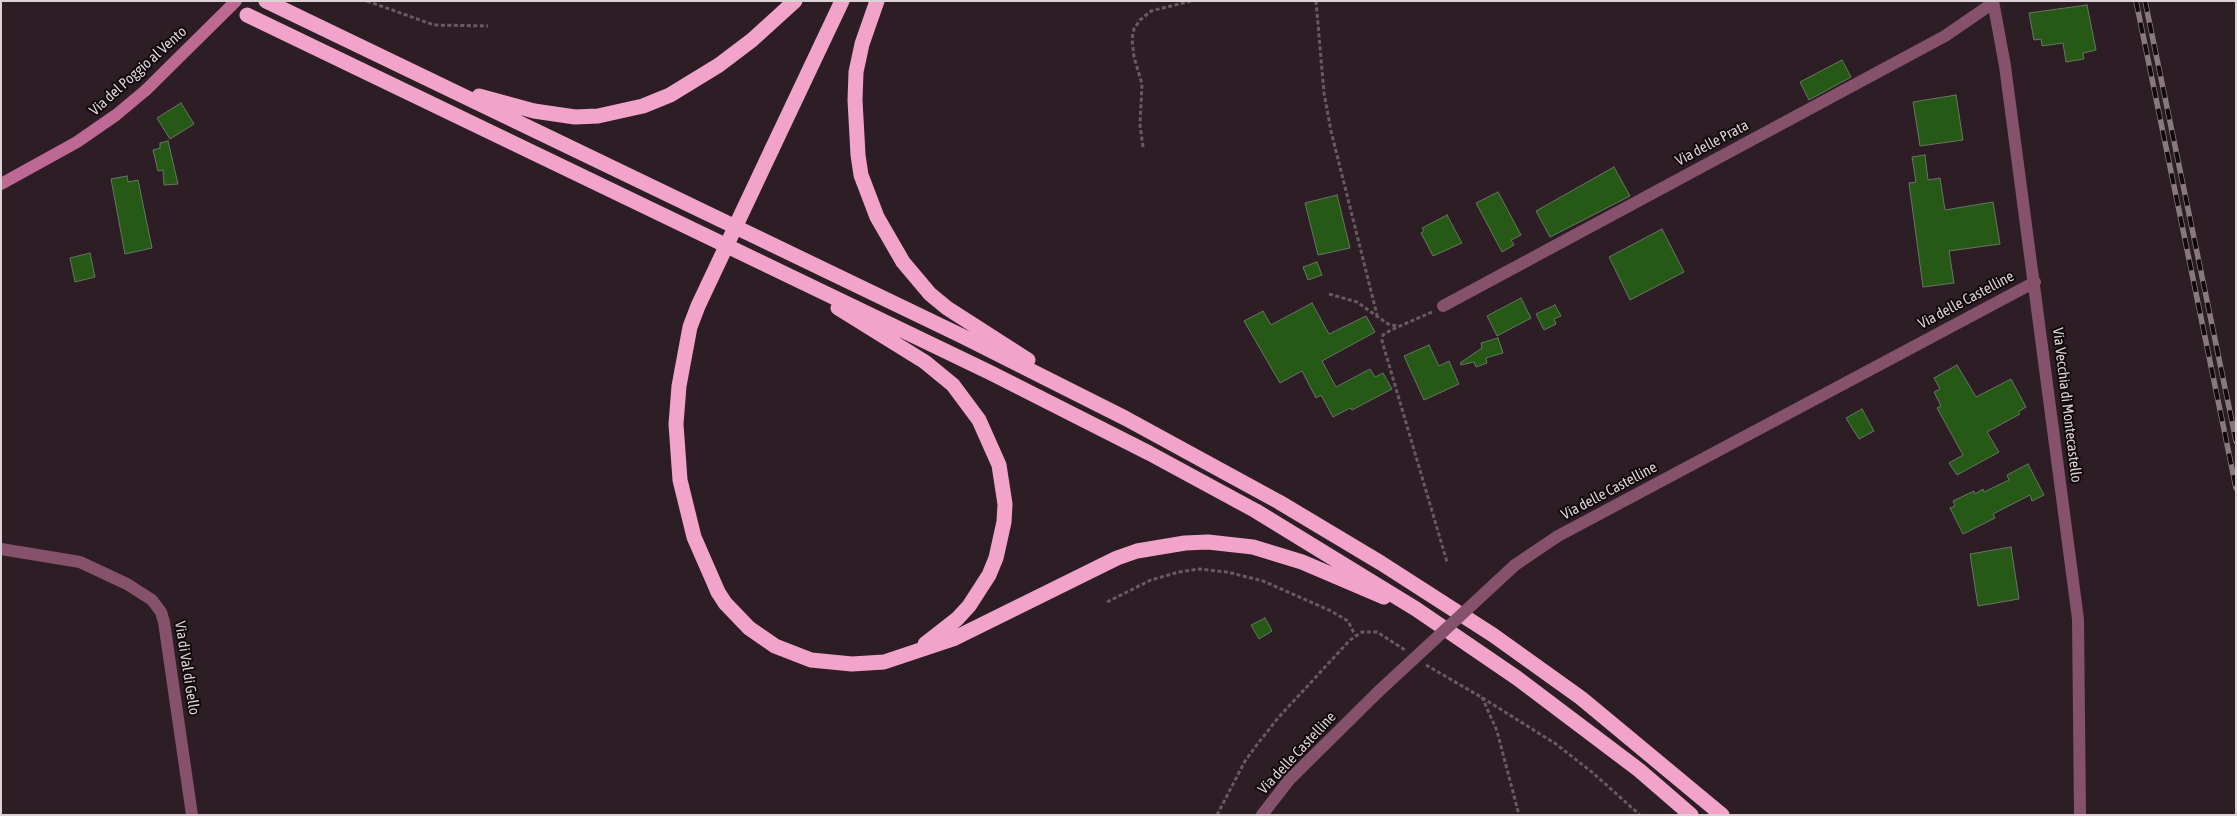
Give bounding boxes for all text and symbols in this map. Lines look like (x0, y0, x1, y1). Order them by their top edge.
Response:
street label: Via del Poggio al Vento (86, 23, 190, 119)
street label: Via delle Prata (1672, 116, 1752, 170)
street label: Via delle Castelline (1915, 267, 2017, 333)
street label: Via Vecchia di Montecastello (2049, 327, 2085, 483)
street label: Via delle Castelline (1558, 458, 1660, 524)
street label: Via di Val di Gello (171, 620, 203, 716)
street label: Via delle Castelline (1254, 708, 1340, 798)

